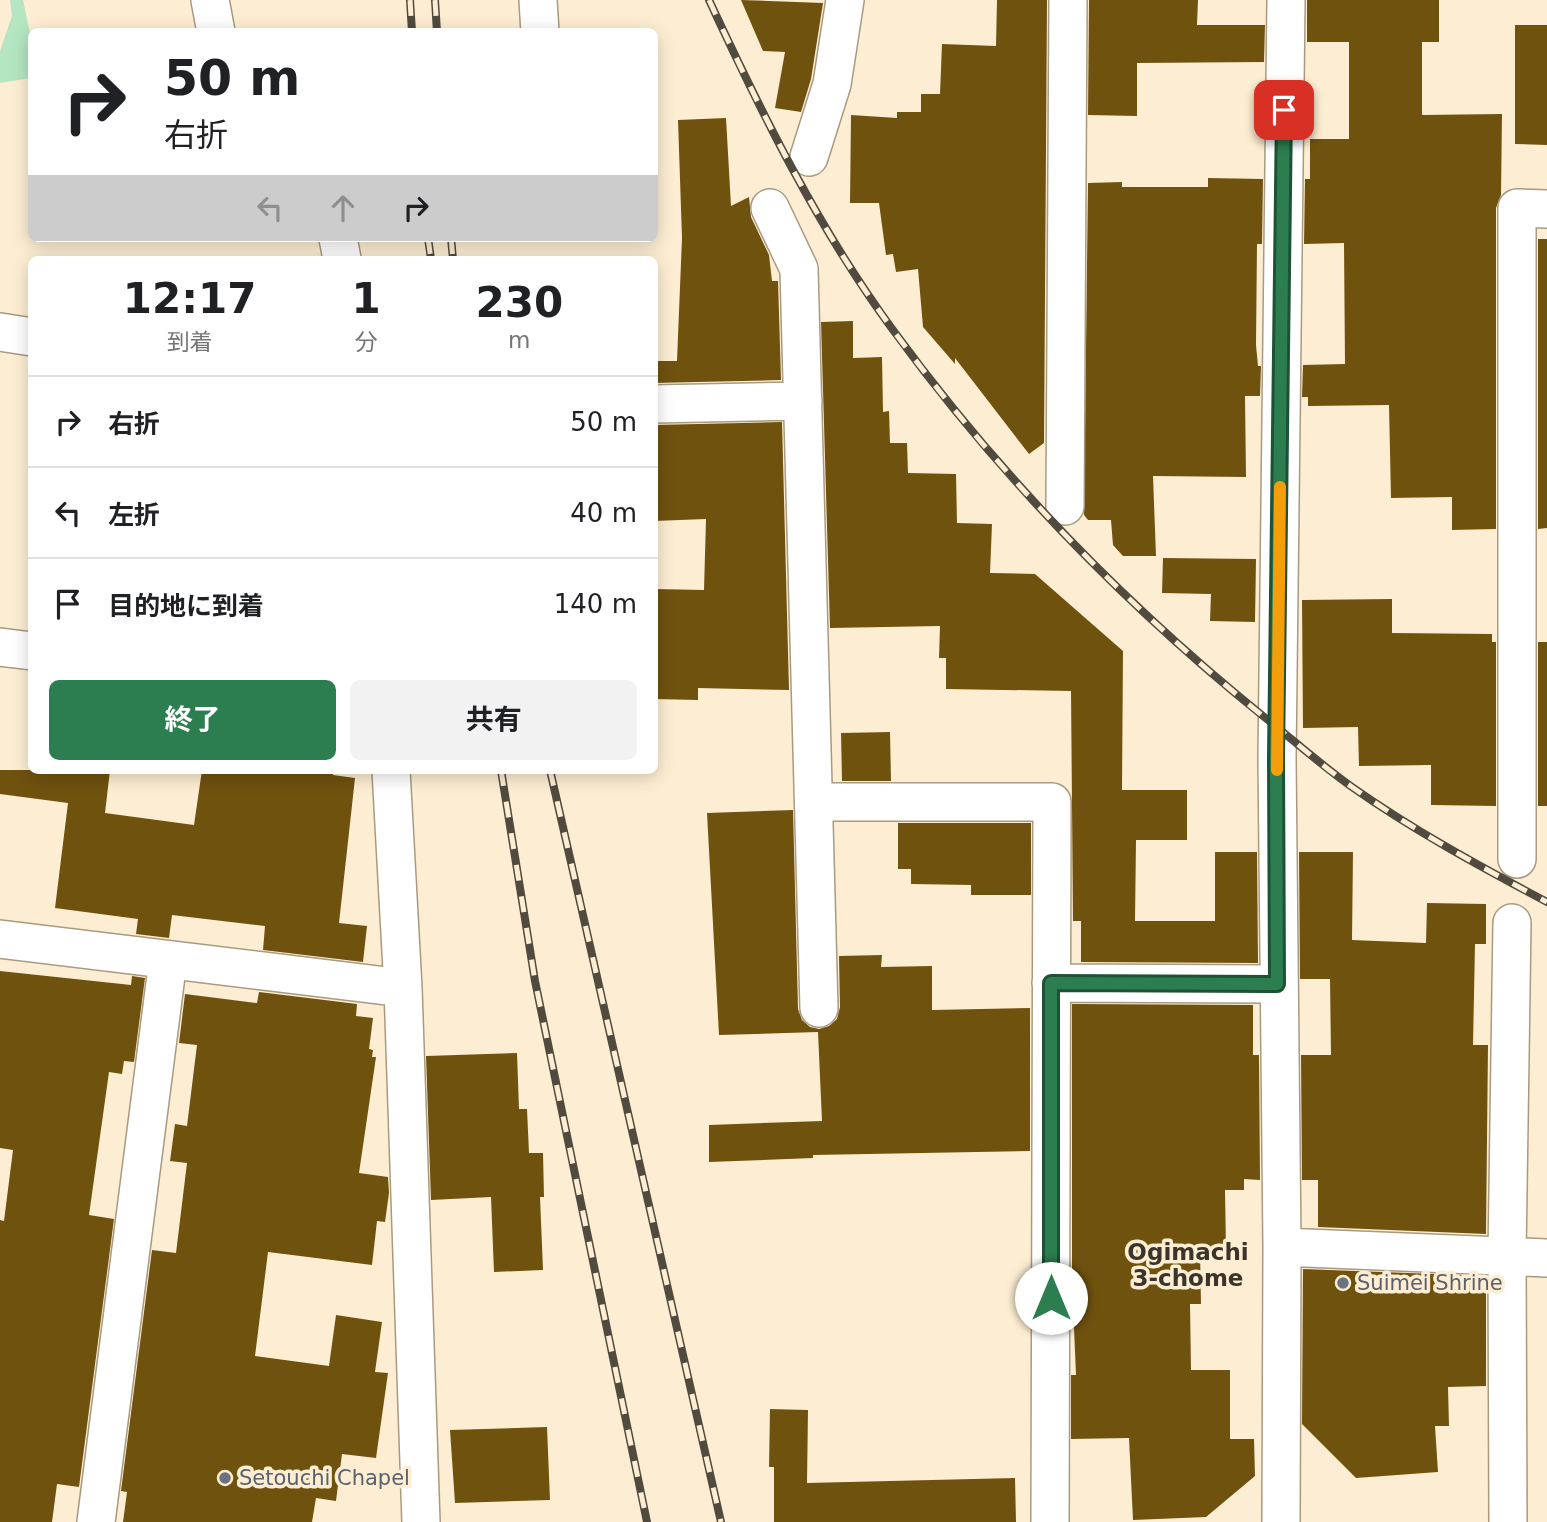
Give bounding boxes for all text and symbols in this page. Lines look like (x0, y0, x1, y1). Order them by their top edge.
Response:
text: 50 m (164, 50, 300, 107)
icon: right (49, 56, 140, 147)
pin (1254, 80, 1314, 140)
icon: arrive (1265, 91, 1303, 129)
text: 右折 (164, 116, 228, 154)
icon: left (251, 189, 289, 227)
icon: ahead (324, 189, 362, 227)
icon: right (397, 189, 435, 227)
text: 12:17 (123, 274, 257, 323)
text: 1 (351, 274, 381, 323)
text: 230 (475, 278, 563, 327)
text: m (508, 327, 531, 353)
text: 到着 (167, 329, 213, 355)
text: 分 (355, 329, 378, 355)
icon: right (49, 403, 87, 441)
text: 50 m (570, 407, 637, 437)
text: 右折 (108, 409, 160, 439)
icon: left (49, 494, 87, 532)
text: 40 m (570, 498, 637, 528)
text: 左折 (108, 500, 160, 530)
icon: arrive (49, 585, 87, 623)
text: 140 m (554, 589, 637, 619)
text: 目的地に到着 (108, 591, 264, 621)
button: 終了 (49, 680, 336, 760)
button: 共有 (350, 680, 637, 760)
district label: Ogimachi 3-chome (1127, 1239, 1249, 1291)
position arrow (1014, 1261, 1088, 1335)
place label: Suimei Shrine (1357, 1271, 1503, 1295)
marker: Suimei Shrine (1335, 1275, 1351, 1291)
place label: Setouchi Chapel (239, 1466, 410, 1490)
marker: Setouchi Chapel (217, 1470, 233, 1486)

